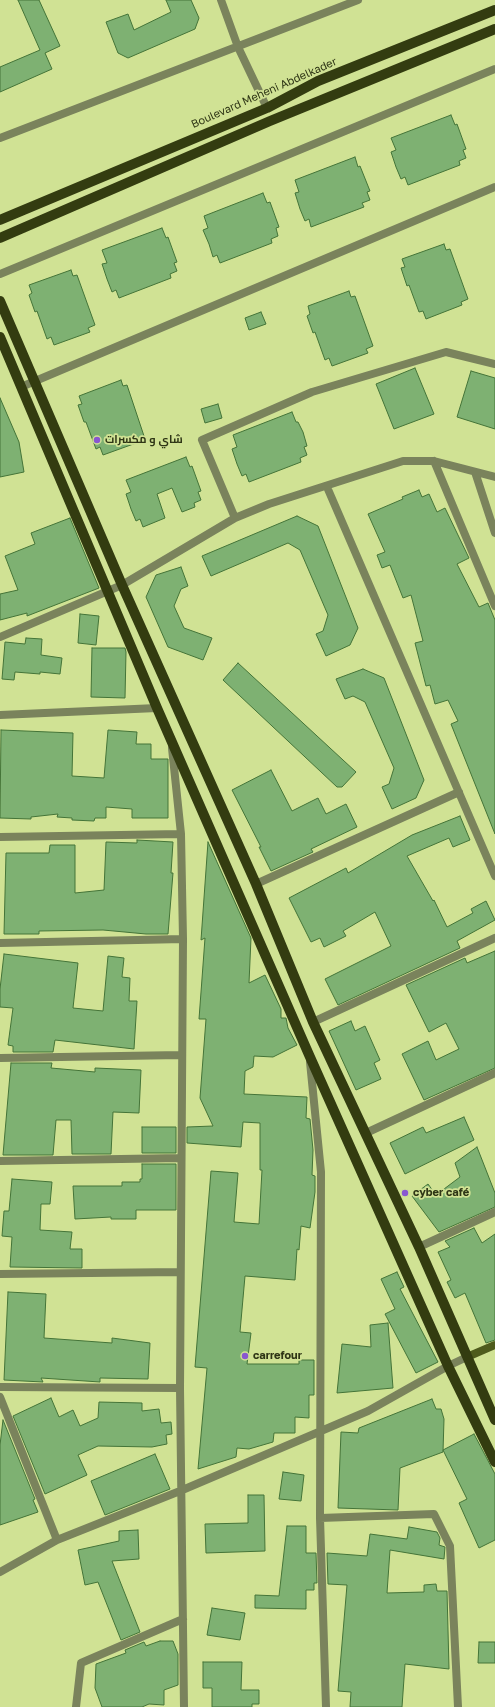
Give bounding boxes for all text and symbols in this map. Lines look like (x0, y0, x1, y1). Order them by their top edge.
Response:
street label: Boulevard Meheni Abdelkader (189, 55, 339, 131)
place label: شاي و مكسرات (105, 433, 183, 447)
marker: شاي و مكسرات (92, 435, 102, 445)
place label: cyber café (413, 1186, 469, 1200)
marker: cyber café (400, 1188, 410, 1198)
place label: carrefour (253, 1349, 302, 1363)
marker: carrefour (240, 1351, 250, 1361)

